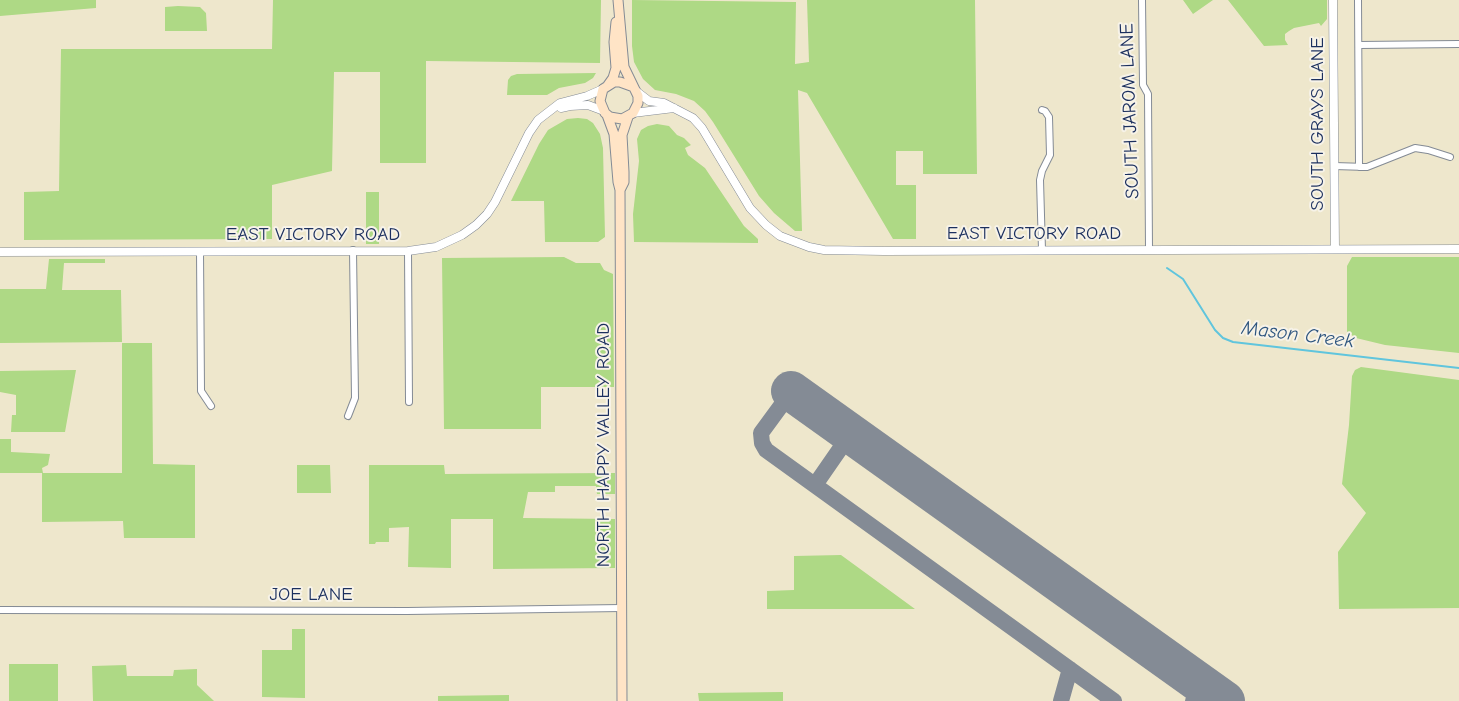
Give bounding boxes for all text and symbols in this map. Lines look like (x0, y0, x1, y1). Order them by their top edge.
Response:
street label: SOUTH JAROM LANE (1116, 23, 1144, 199)
street label: SOUTH GRAYS LANE (1307, 37, 1329, 211)
street label: EAST VICTORY ROAD (947, 223, 1121, 245)
street label: EAST VICTORY ROAD (226, 224, 400, 246)
water label: Mason Creek (1240, 316, 1356, 354)
street label: NORTH HAPPY VALLEY ROAD (593, 323, 615, 567)
street label: JOE LANE (269, 584, 353, 606)

